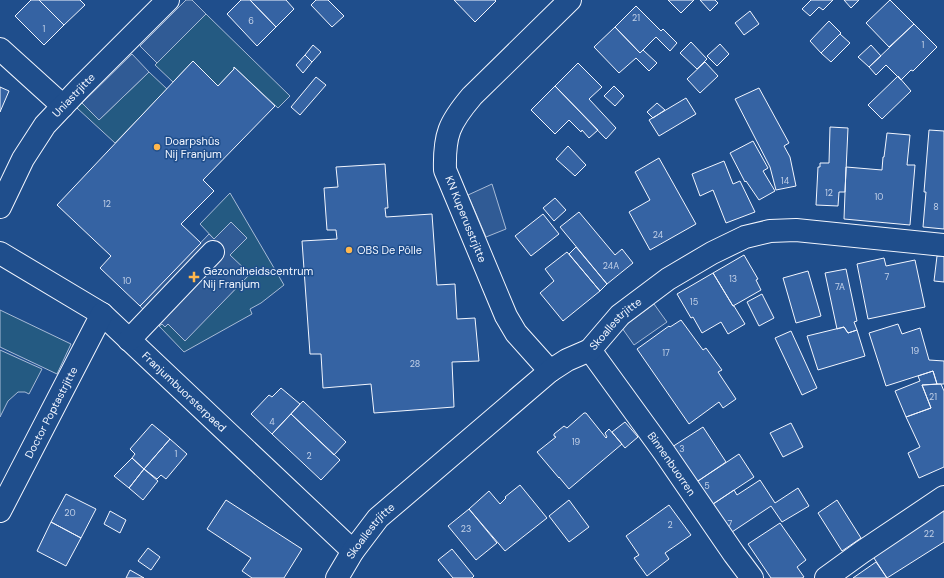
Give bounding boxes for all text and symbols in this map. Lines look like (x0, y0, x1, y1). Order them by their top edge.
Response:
house number: 21 (632, 12, 640, 24)
house number: 6 (248, 15, 254, 27)
house number: 1 (43, 23, 46, 35)
house number: 1 (922, 39, 925, 51)
street label: Uniastrjitte (49, 70, 98, 120)
place label: Doarpshûs Nij Franjum (165, 134, 222, 161)
marker: Doarpshûs Nij Franjum (152, 142, 162, 152)
street label: KN Kuperusstrjitte (442, 174, 490, 264)
house number: 14 (781, 175, 790, 187)
house number: 12 (825, 187, 833, 199)
house number: 10 (875, 191, 883, 203)
house number: 12 (103, 198, 111, 210)
house number: 8 (933, 201, 939, 213)
house number: 24 (653, 229, 664, 241)
place label: OBS De Pôlle (357, 243, 422, 257)
marker: OBS De Pôlle (344, 245, 354, 255)
house number: 24A (603, 260, 619, 272)
place label: Gezondheidscentrum Nij Franjum (203, 264, 314, 291)
marker: Gezondheidscentrum Nij Franjum (188, 271, 200, 283)
house number: 7 (885, 271, 890, 283)
house number: 13 (729, 273, 737, 285)
house number: 10 (123, 275, 131, 287)
house number: 7A (835, 281, 845, 293)
street label: Skoallestrjitte (586, 294, 644, 353)
house number: 15 (690, 296, 698, 308)
house number: 19 (911, 345, 920, 357)
house number: 17 (662, 347, 670, 359)
street label: Franjumbuorsterpaed (139, 349, 229, 435)
house number: 28 (410, 358, 420, 370)
street label: Doctor Poptastrjitte (22, 364, 81, 461)
house number: 21 (929, 391, 937, 403)
house number: 4 (269, 416, 275, 428)
street label: Binnenbuorren (645, 429, 699, 498)
house number: 19 (572, 436, 581, 448)
house number: 3 (679, 443, 685, 455)
house number: 1 (175, 448, 178, 460)
house number: 2 (306, 450, 312, 462)
house number: 5 (704, 480, 710, 492)
street label: Skoallestrjitte (343, 500, 398, 561)
house number: 20 (64, 507, 76, 519)
house number: 7 (728, 518, 733, 530)
house number: 2 (667, 519, 673, 531)
house number: 23 (461, 523, 471, 535)
house number: 22 (924, 528, 934, 540)

